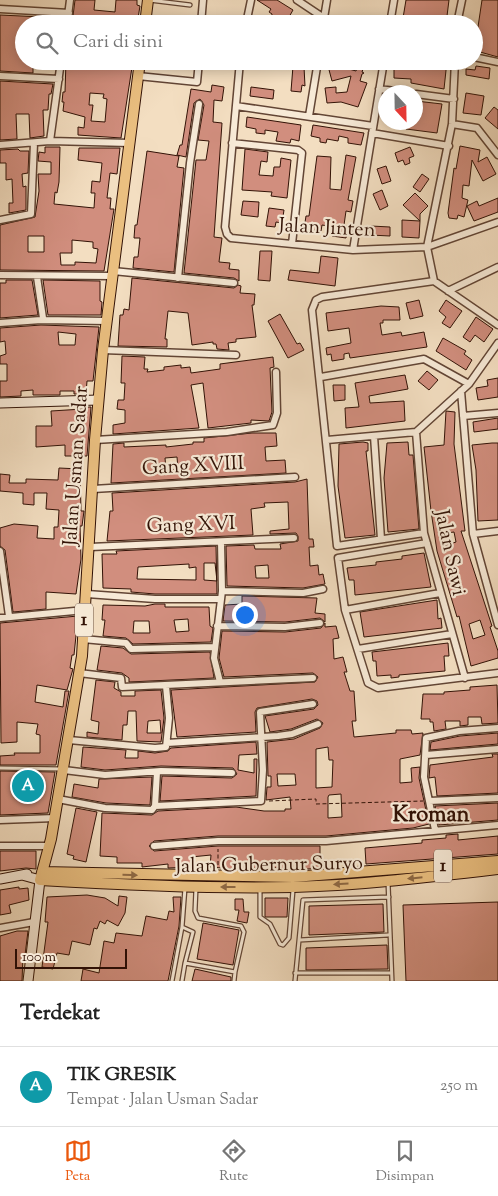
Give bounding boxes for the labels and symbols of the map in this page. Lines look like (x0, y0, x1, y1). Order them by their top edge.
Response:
north arrow (378, 85, 423, 130)
street label: Jalan Jinten (277, 212, 376, 246)
street label: Jalan Usman Sadar (57, 384, 97, 548)
street label: Gang XVIII (141, 450, 245, 484)
street label: Jalan Sawi (426, 506, 472, 599)
street label: Gang XVI (146, 510, 236, 542)
your location (232, 602, 258, 628)
road number: 1 (75, 604, 93, 636)
pin: A (12, 767, 44, 805)
district label: Kroman (392, 800, 470, 832)
road number: 1 (434, 849, 452, 882)
street label: Jalan Gubernur Suryo (174, 850, 363, 882)
one-way arrow (122, 871, 138, 879)
one-way arrow (406, 875, 422, 883)
one-way arrow (333, 881, 349, 889)
one-way arrow (220, 883, 236, 891)
scale bar (15, 946, 128, 969)

